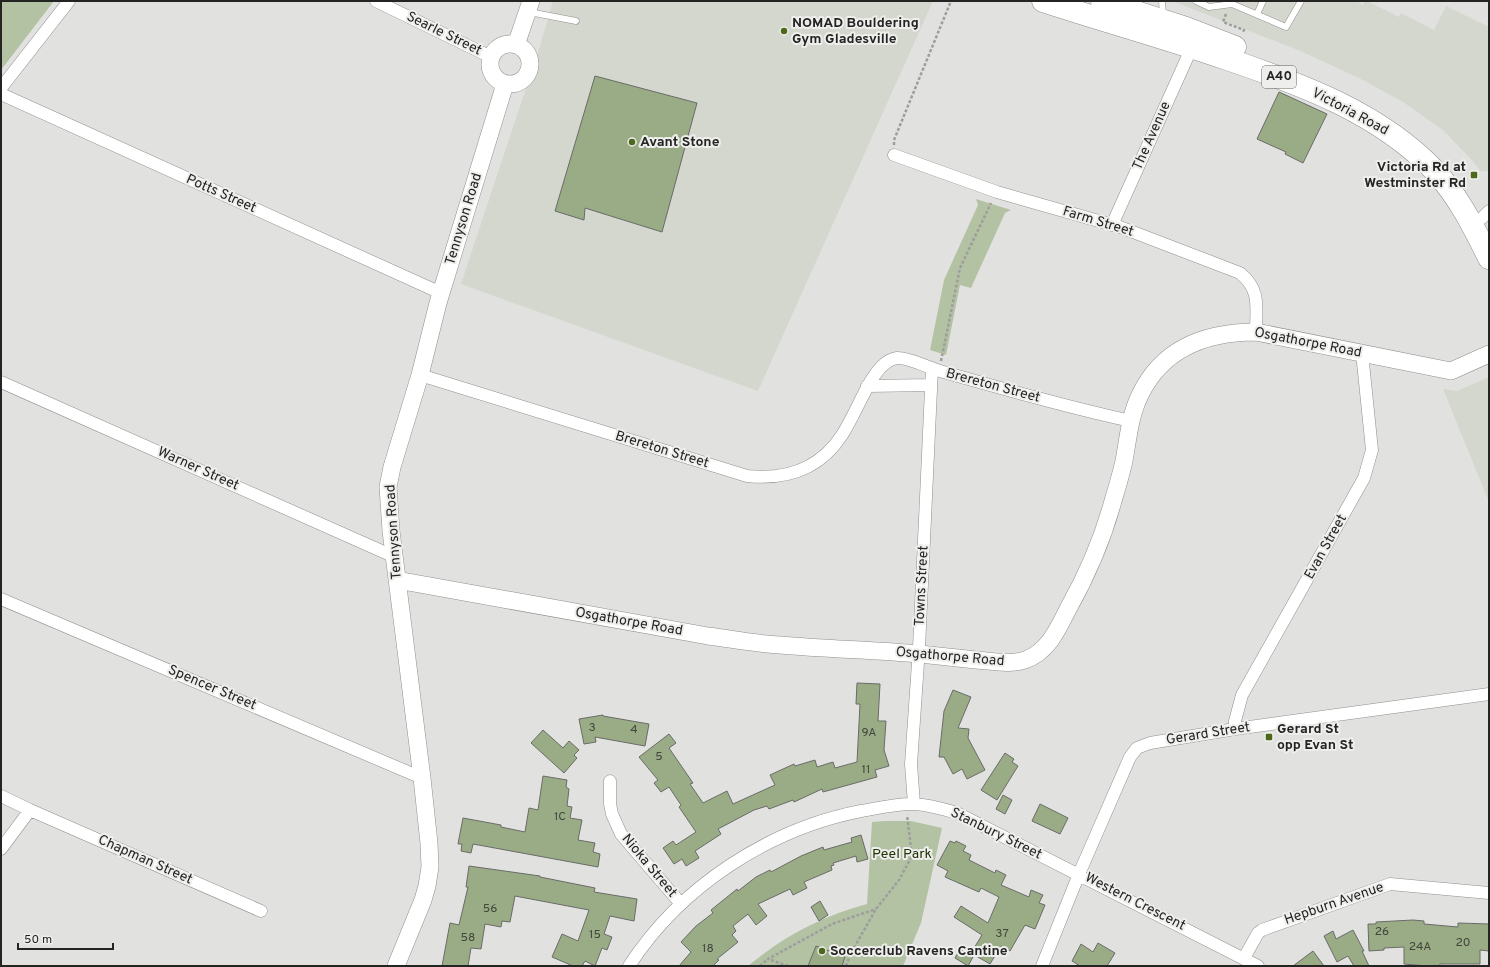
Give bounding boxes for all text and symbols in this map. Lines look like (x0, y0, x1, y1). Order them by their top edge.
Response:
street label: Searle Street (404, 8, 484, 60)
place label: NOMAD Bouldering Gym Gladesville (792, 15, 919, 48)
marker: NOMAD Bouldering Gym Gladesville (779, 26, 789, 36)
road number: A40 (1262, 66, 1296, 88)
street label: Victoria Road (1309, 85, 1391, 139)
street label: The Avenue (1129, 99, 1175, 173)
place label: Avant Stone (640, 134, 720, 151)
marker: Avant Stone (627, 137, 637, 147)
place label: Victoria Rd at Westminster Rd (1364, 159, 1466, 192)
marker: Victoria Rd at Westminster Rd (1469, 170, 1479, 180)
street label: Potts Street (183, 171, 259, 217)
street label: Tennyson Road (442, 171, 486, 267)
street label: Farm Street (1060, 203, 1136, 241)
street label: Osgathorpe Road (1253, 324, 1363, 362)
street label: Brereton Street (944, 365, 1042, 407)
street label: Brereton Street (613, 428, 711, 472)
street label: Warner Street (155, 443, 241, 495)
street label: Tennyson Road (382, 484, 406, 580)
street label: Evan Street (1301, 511, 1351, 583)
street label: Towns Street (911, 545, 933, 627)
street label: Osgathorpe Road (574, 604, 684, 640)
street label: Osgathorpe Road (895, 644, 1005, 670)
street label: Spencer Street (165, 662, 259, 714)
street label: Gerard Street (1165, 719, 1251, 749)
house number: 3 (588, 720, 596, 736)
place label: Gerard St opp Evan St (1277, 721, 1353, 754)
house number: 4 (630, 722, 638, 738)
house number: 9A (862, 725, 876, 741)
marker: Gerard St opp Evan St (1264, 732, 1274, 742)
house number: 5 (655, 749, 663, 765)
house number: 11 (862, 762, 870, 778)
street label: Stanbury Street (948, 805, 1044, 863)
house number: 1C (554, 809, 566, 825)
street label: Nioka Street (618, 831, 680, 901)
street label: Chapman Street (95, 832, 195, 888)
park label: Peel Park (872, 846, 932, 863)
street label: Western Crescent (1082, 869, 1188, 935)
street label: Hepburn Avenue (1282, 879, 1386, 929)
house number: 56 (483, 901, 497, 917)
house number: 26 (1375, 924, 1389, 940)
scale bar (18, 925, 113, 951)
house number: 37 (995, 926, 1009, 942)
house number: 15 (589, 927, 601, 943)
house number: 58 (461, 930, 475, 946)
text: 50 m (24, 932, 52, 948)
house number: 20 (1455, 935, 1471, 951)
house number: 24A (1409, 939, 1431, 955)
house number: 18 (702, 941, 714, 957)
place label: Soccerclub Ravens Cantine (830, 943, 1008, 960)
marker: Soccerclub Ravens Cantine (817, 946, 827, 956)

